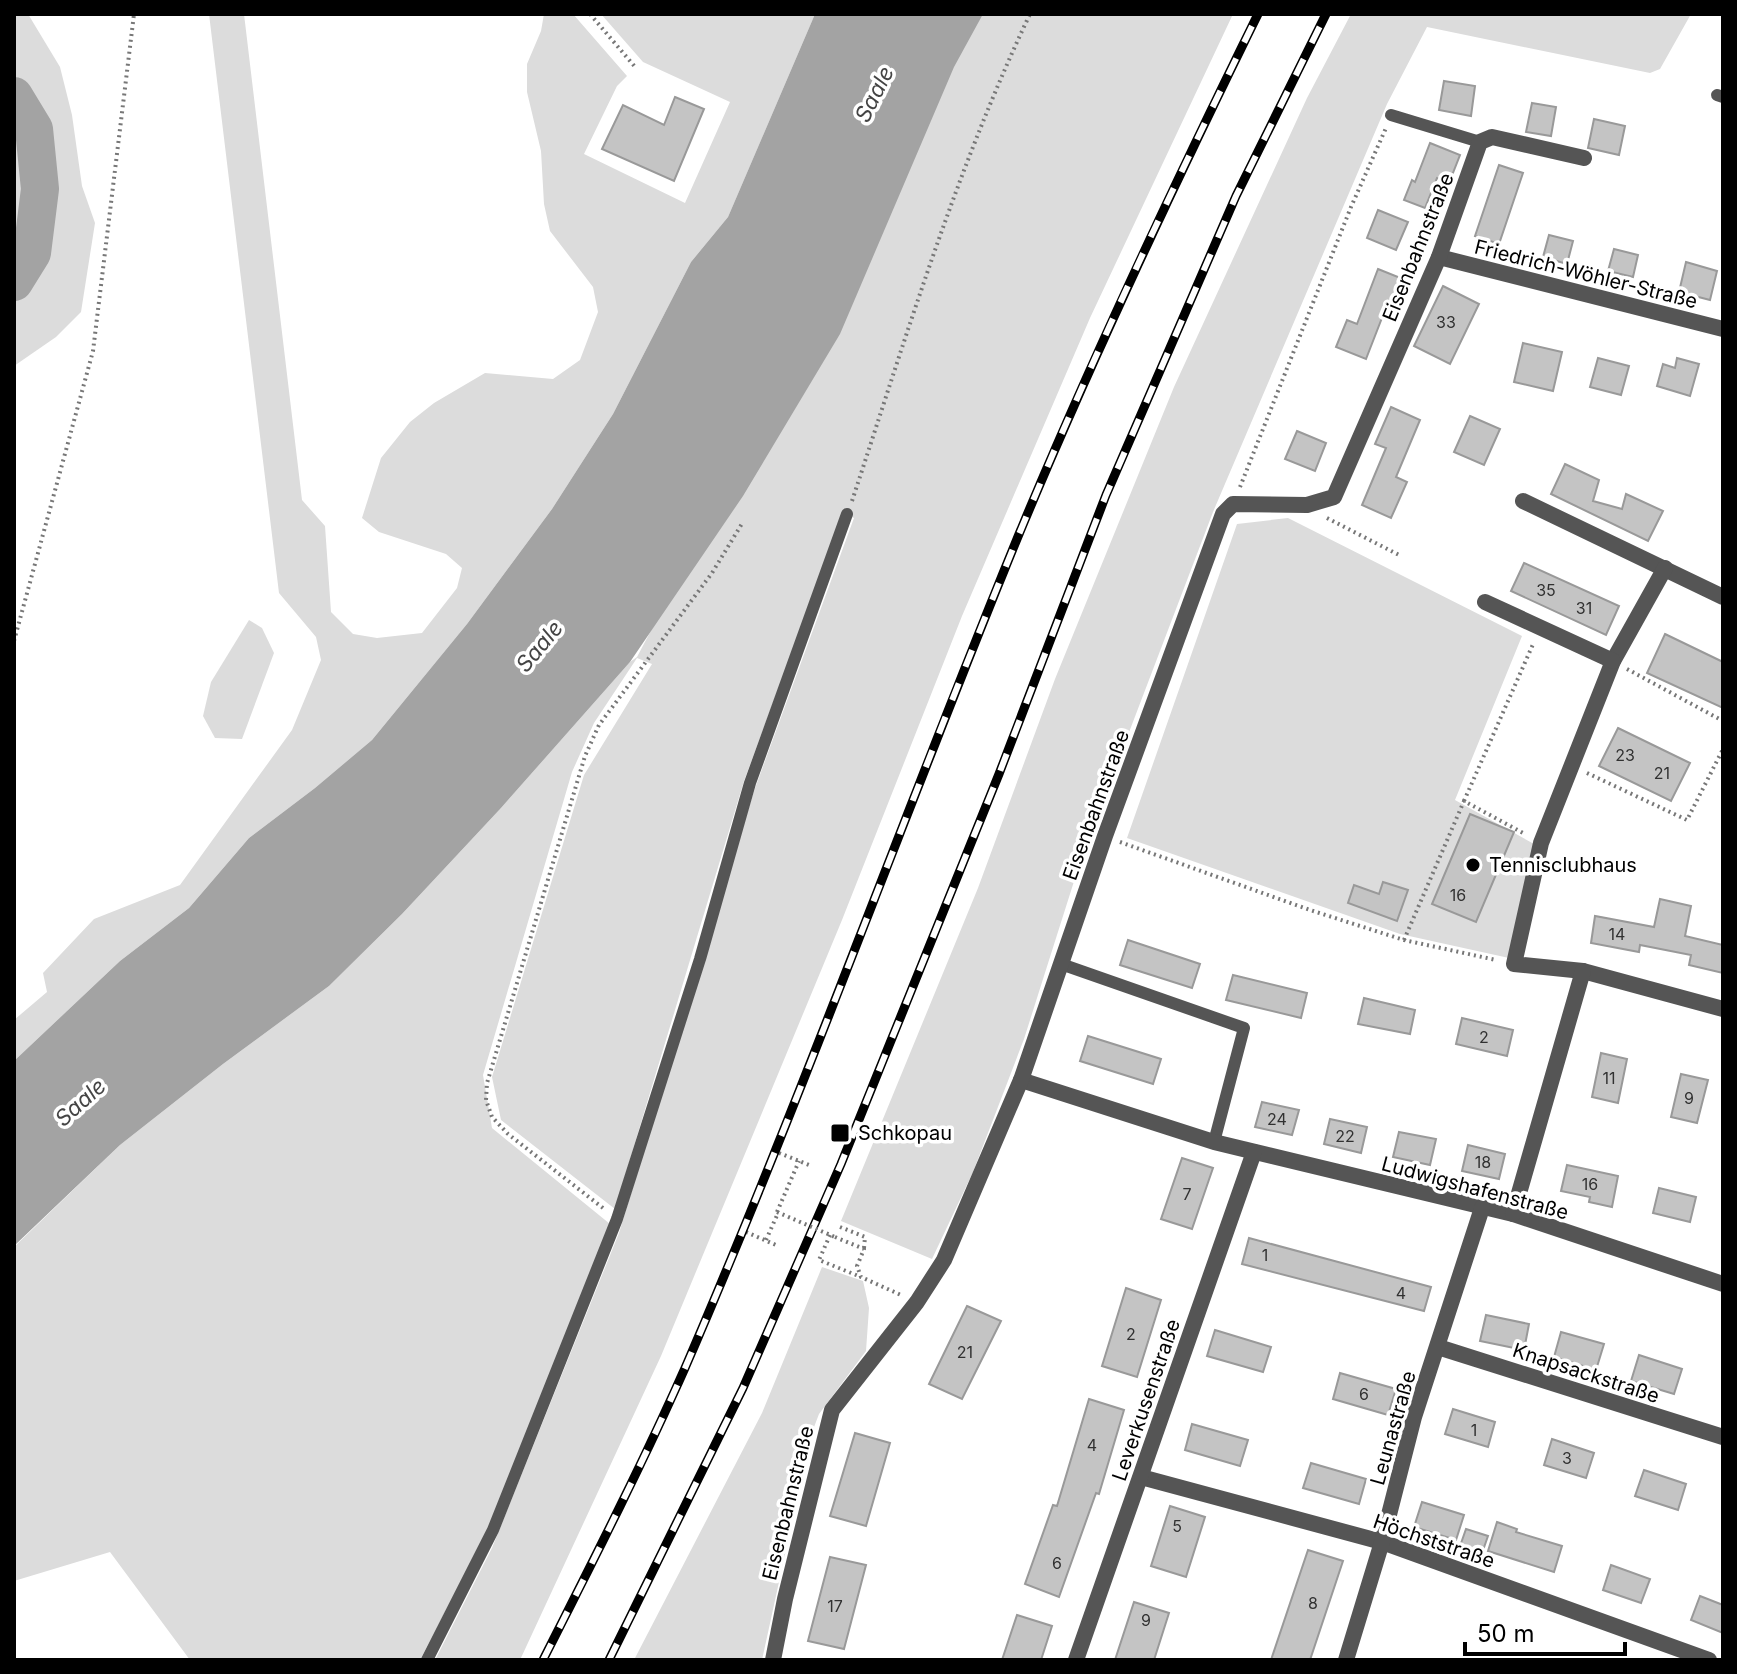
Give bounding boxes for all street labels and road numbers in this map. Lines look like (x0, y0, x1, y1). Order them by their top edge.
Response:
street label: Eisenbahnstraße (1377, 169, 1459, 325)
street label: Friedrich-Wöhler-Straße (1472, 235, 1700, 313)
street label: Eisenbahnstraße (1058, 727, 1134, 883)
street label: Ludwigshafenstraße (1379, 1151, 1571, 1225)
street label: Leverkusenstraße (1107, 1316, 1185, 1484)
street label: Knapsackstraße (1510, 1338, 1662, 1408)
street label: Leunastraße (1365, 1368, 1421, 1488)
street label: Eisenbahnstraße (757, 1423, 819, 1583)
street label: Höchststraße (1370, 1509, 1498, 1573)

